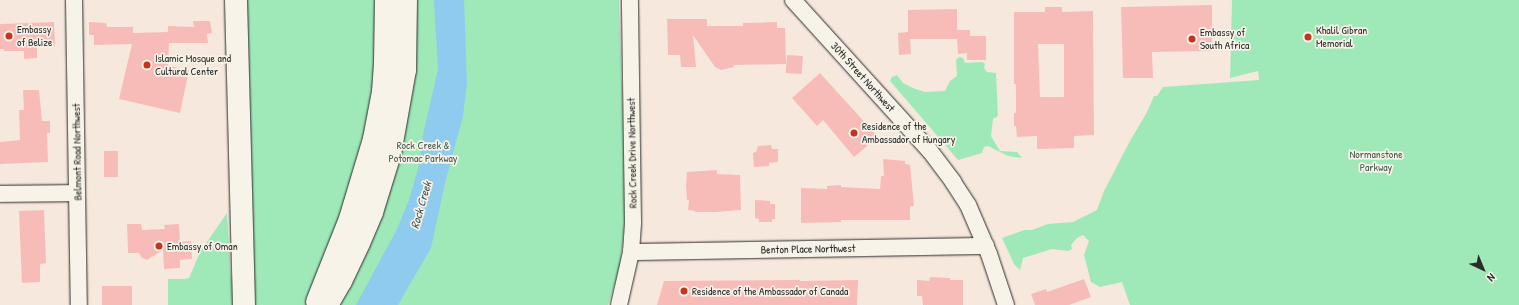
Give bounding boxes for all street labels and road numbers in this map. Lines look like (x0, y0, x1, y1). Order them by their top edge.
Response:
street label: 30th Street Northwest (828, 39, 898, 115)
street label: Rock Creek Drive Northwest (624, 98, 640, 208)
street label: Belmont Road Northwest (70, 103, 84, 201)
street label: Benton Place Northwest (761, 242, 855, 256)

